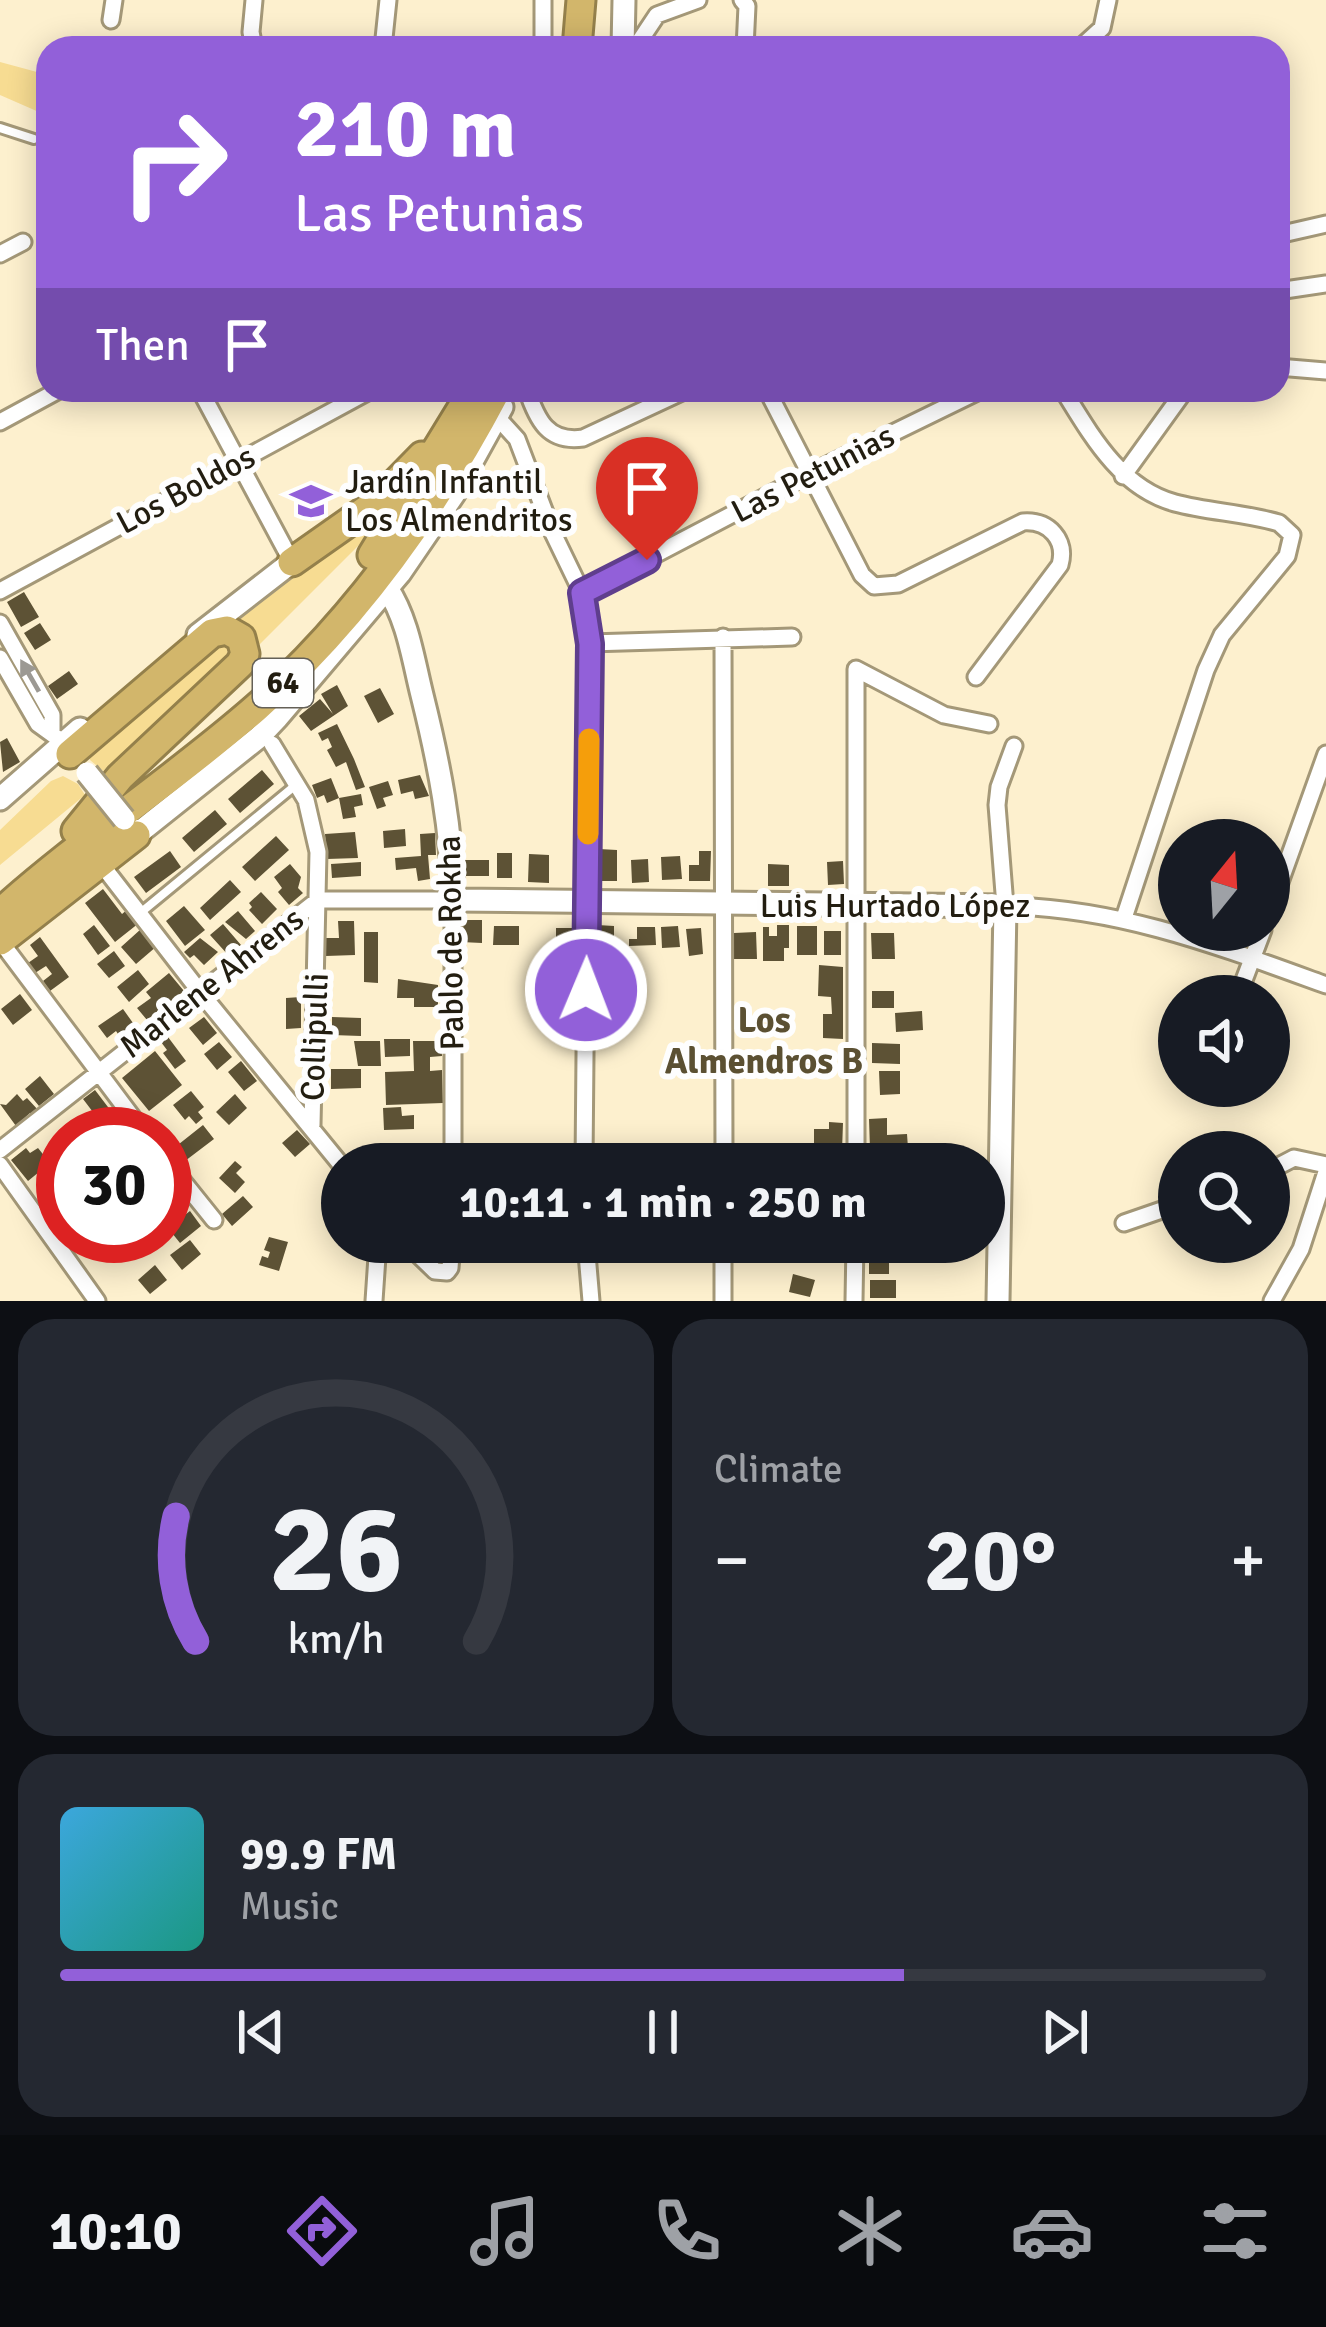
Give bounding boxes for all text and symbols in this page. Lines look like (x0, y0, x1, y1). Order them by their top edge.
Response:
text: 210 m (294, 77, 516, 181)
icon: right (96, 84, 252, 240)
text: Las Petunias (294, 180, 584, 247)
icon: arrive (214, 312, 280, 378)
text: Then (96, 318, 190, 373)
street label: Las Petunias (725, 415, 901, 533)
street label: Los Boldos (110, 436, 262, 544)
pin (596, 437, 698, 560)
icon: arrive (614, 455, 680, 521)
place label: Jardín Infantil Los Almendritos (345, 462, 572, 541)
school or university icon: Jardín Infantil Los Almendritos (288, 478, 334, 524)
road number: 64 (253, 659, 313, 707)
one-way arrow (21, 660, 42, 693)
north arrow (1158, 819, 1290, 951)
map controls (1158, 819, 1290, 1263)
street label: Pablo de Rokha (429, 835, 473, 1051)
street label: Luis Hurtado López (760, 886, 1030, 927)
street label: Marlene Ahrens (112, 899, 312, 1067)
position arrow (523, 927, 649, 1053)
street label: Collipulli (292, 972, 338, 1102)
button: sound (1158, 975, 1290, 1107)
district label: Los Almendros B (665, 998, 863, 1084)
speed limit sign: 30 (36, 1107, 192, 1263)
button: search (1158, 1131, 1290, 1263)
text: 10:11 · 1 min · 250 m (459, 1175, 867, 1230)
text: Climate (714, 1445, 843, 1493)
text: 26 (269, 1473, 403, 1626)
text: 20° (923, 1505, 1057, 1616)
text: − (714, 1520, 750, 1601)
text: + (1230, 1520, 1266, 1601)
text: km/h (287, 1612, 385, 1665)
text: 99.9 FM (240, 1827, 397, 1882)
text: Music (240, 1882, 339, 1930)
icon: previous (228, 1999, 294, 2065)
icon: pause (630, 1999, 696, 2065)
icon: next (1032, 1999, 1098, 2065)
icon: directions (280, 2189, 364, 2273)
icon: music (463, 2189, 547, 2273)
icon: phone (645, 2189, 729, 2273)
icon: climate (828, 2189, 912, 2273)
icon: car (1010, 2189, 1094, 2273)
icon: filters (1193, 2189, 1277, 2273)
text: 10:10 (49, 2198, 182, 2265)

